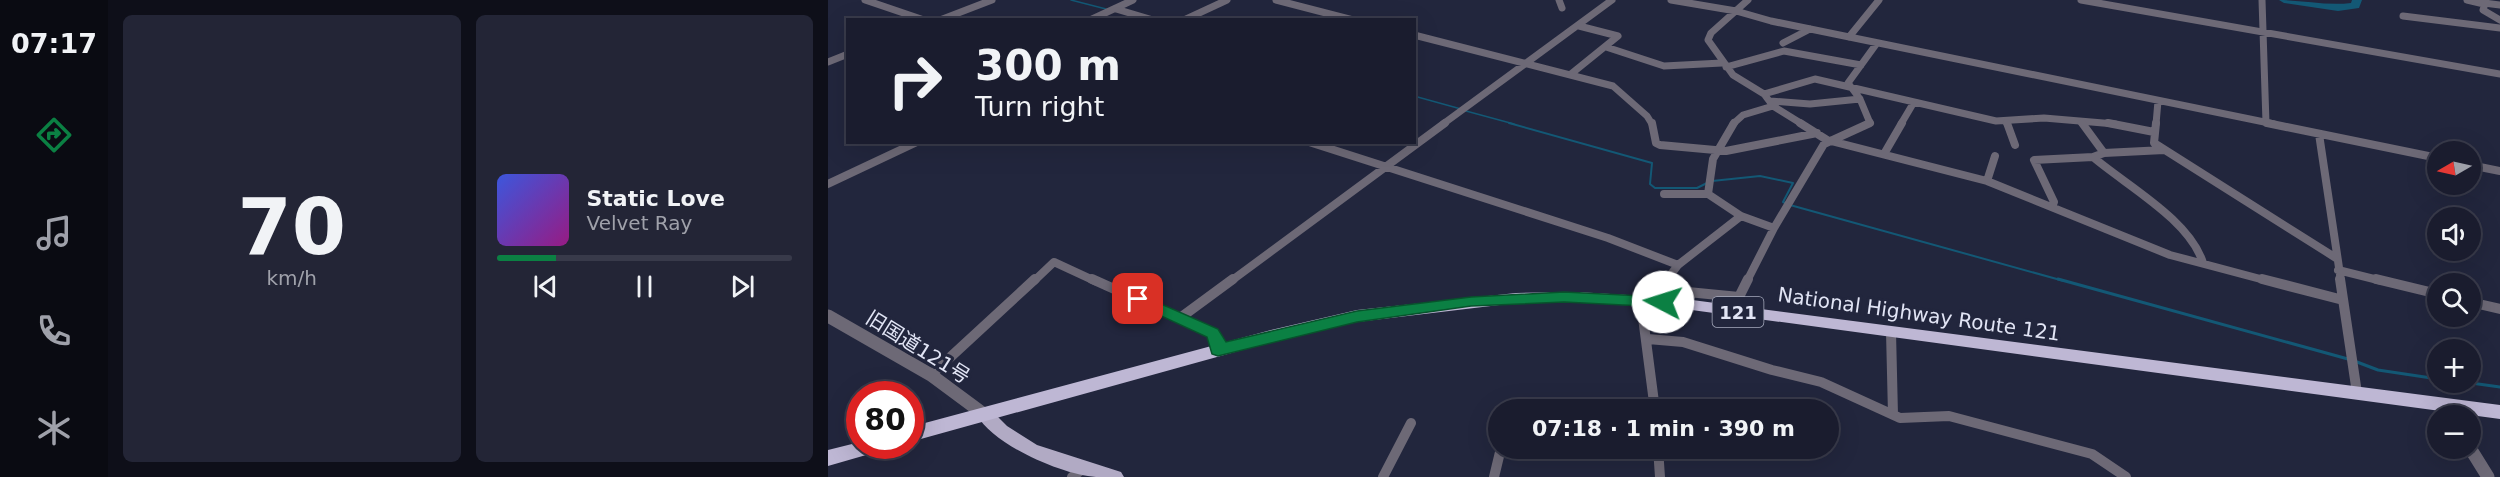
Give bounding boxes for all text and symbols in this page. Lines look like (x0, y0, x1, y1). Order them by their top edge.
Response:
text: 07:17 (11, 28, 97, 59)
text: 300 m (975, 41, 1121, 90)
icon: right (876, 42, 954, 120)
text: Turn right (975, 91, 1104, 122)
icon: directions (33, 114, 75, 156)
north arrow (2427, 141, 2481, 195)
map controls (2427, 141, 2481, 459)
text: 70 (237, 182, 346, 272)
text: Static Love (587, 186, 725, 211)
button: sound (2427, 207, 2481, 261)
text: Velvet Ray (587, 211, 692, 235)
icon: music (33, 212, 75, 254)
text: km/h (267, 266, 317, 290)
icon: previous (529, 270, 562, 303)
icon: pause (628, 270, 661, 303)
icon: next (726, 270, 759, 303)
position arrow (1631, 270, 1695, 334)
pin (1112, 273, 1163, 324)
button: search (2427, 273, 2481, 327)
icon: arrive (1121, 282, 1154, 315)
street label: National Highway Route 121 (1776, 282, 2062, 346)
road number: 121 (1712, 297, 1764, 327)
street label: 旧国道121号 (862, 306, 974, 388)
icon: phone (33, 310, 75, 352)
button: + (2427, 339, 2481, 393)
speed limit sign: 80 (846, 381, 924, 459)
button: − (2427, 405, 2481, 459)
icon: climate (33, 407, 75, 449)
text: 07:18 · 1 min · 390 m (1532, 416, 1795, 441)

